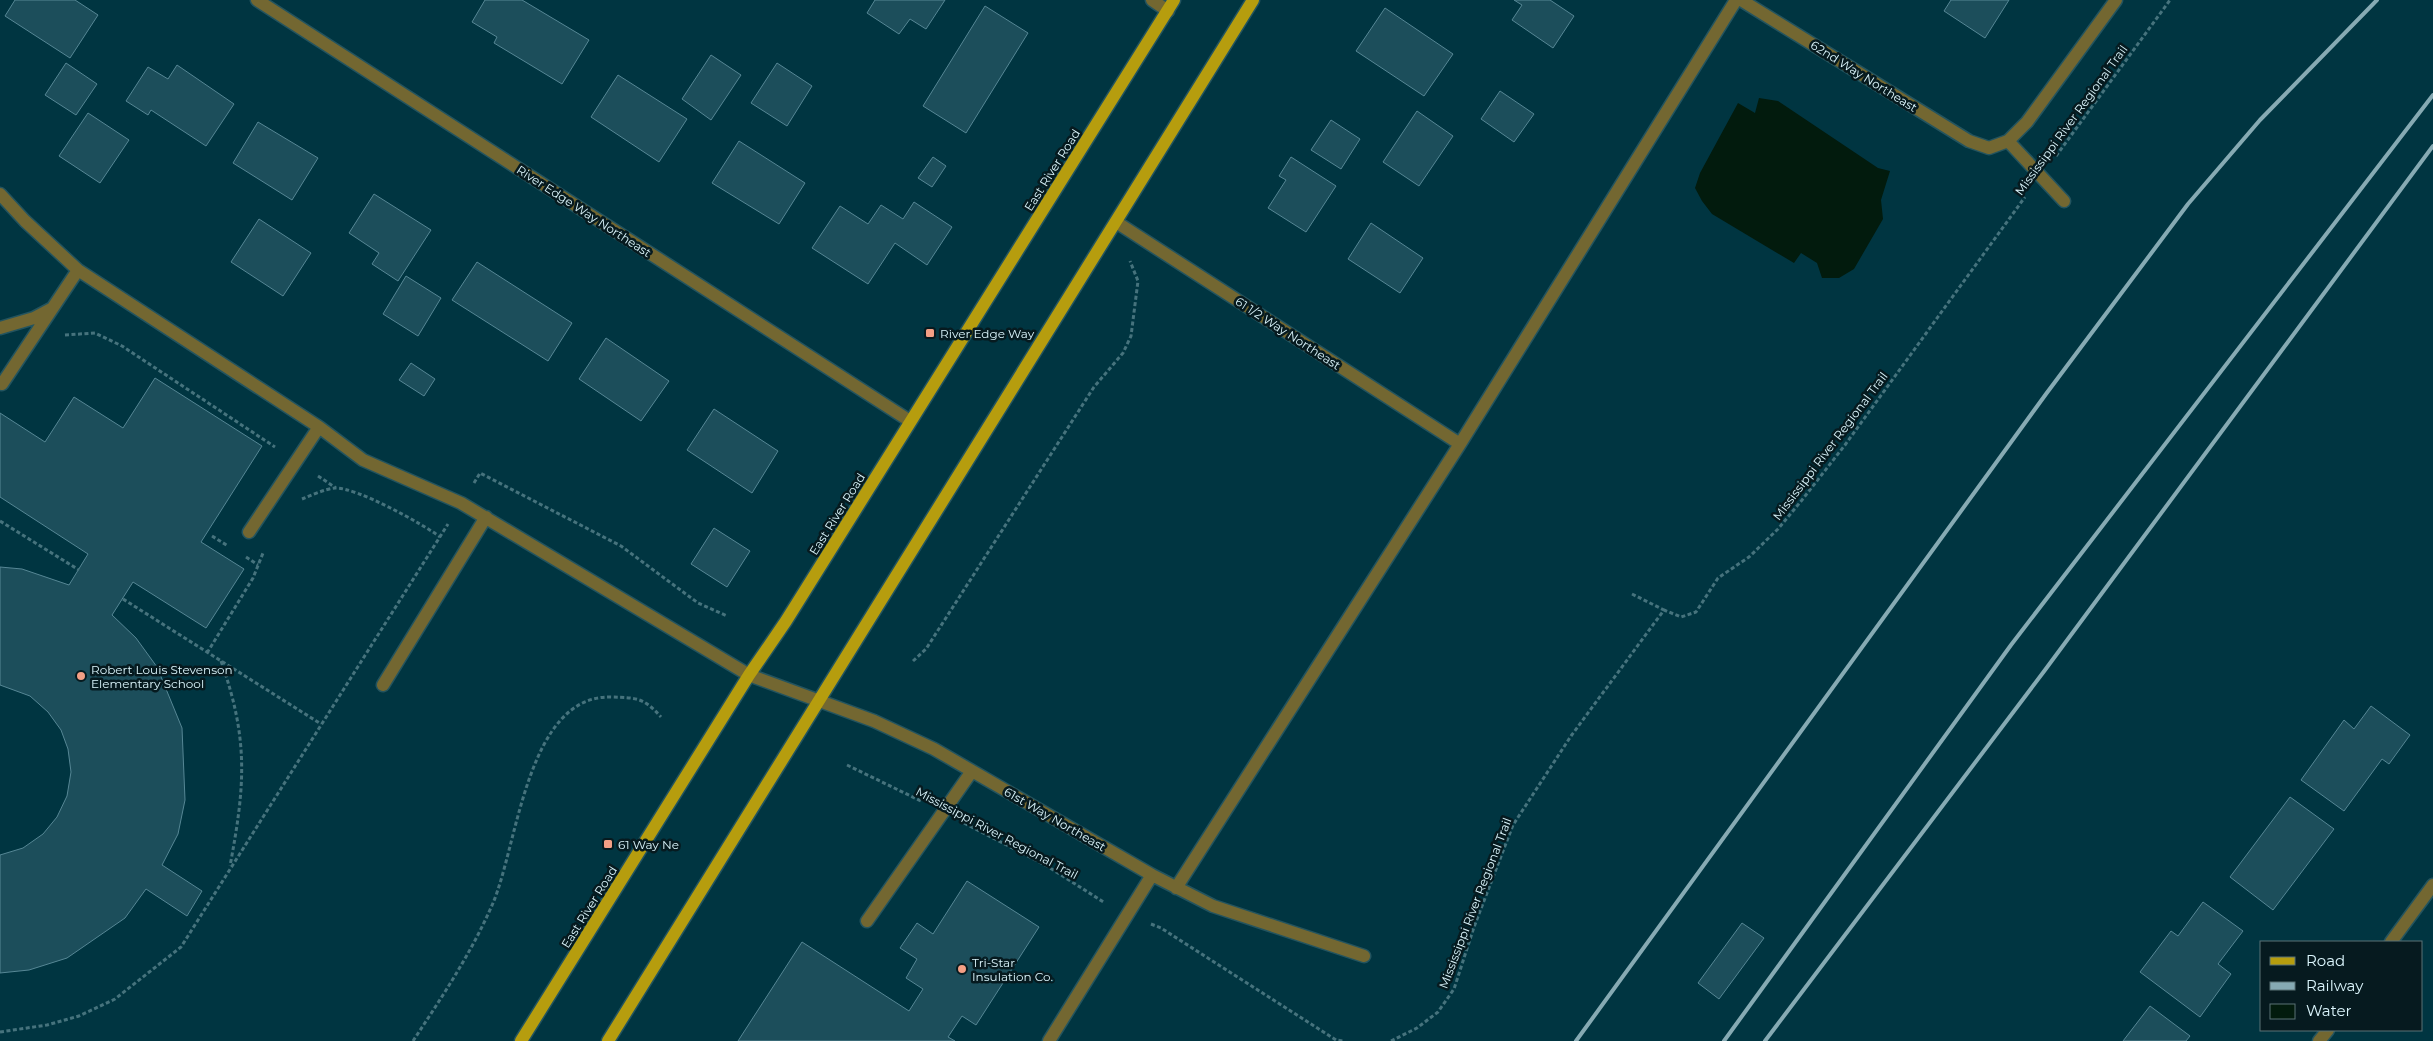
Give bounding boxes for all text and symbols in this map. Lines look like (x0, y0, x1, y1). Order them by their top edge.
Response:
street label: 62nd Way Northeast (1808, 37, 1920, 115)
street label: Mississippi River Regional Trail (2012, 42, 2130, 198)
street label: East River Road (1021, 126, 1083, 214)
street label: River Edge Way Northeast (514, 162, 654, 260)
street label: 61 1/2 Way Northeast (1233, 293, 1344, 373)
place label: River Edge Way (940, 326, 1035, 341)
marker: River Edge Way (924, 327, 936, 339)
street label: Mississippi River Regional Trail (1769, 369, 1891, 523)
street label: East River Road (806, 470, 868, 558)
place label: Robert Louis Stevenson Elementary School (91, 662, 233, 691)
marker: Robert Louis Stevenson Elementary School (75, 670, 87, 682)
street label: Mississippi River Regional Trail (913, 784, 1081, 882)
street label: 61st Way Northeast (1002, 784, 1109, 854)
street label: Mississippi River Regional Trail (1435, 816, 1515, 990)
place label: 61 Way Ne (618, 837, 679, 852)
marker: 61 Way Ne (602, 838, 614, 850)
street label: East River Road (558, 863, 620, 951)
legend (2260, 941, 2423, 1031)
text: Road (2306, 951, 2345, 970)
place label: Tri-Star Insulation Co. (972, 955, 1053, 984)
marker: Tri-Star Insulation Co. (956, 963, 968, 975)
text: Railway (2306, 976, 2364, 995)
text: Water (2306, 1001, 2352, 1020)

